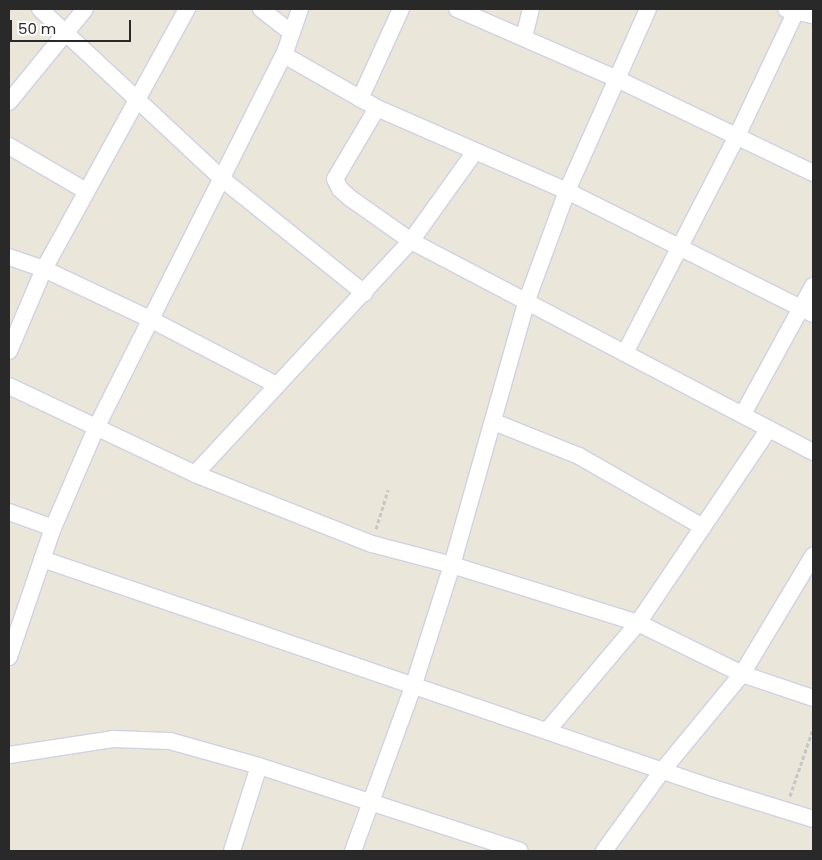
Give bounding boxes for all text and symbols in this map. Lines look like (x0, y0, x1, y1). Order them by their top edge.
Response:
scale bar (12, 10, 134, 42)
text: 50 m (18, 18, 56, 39)

